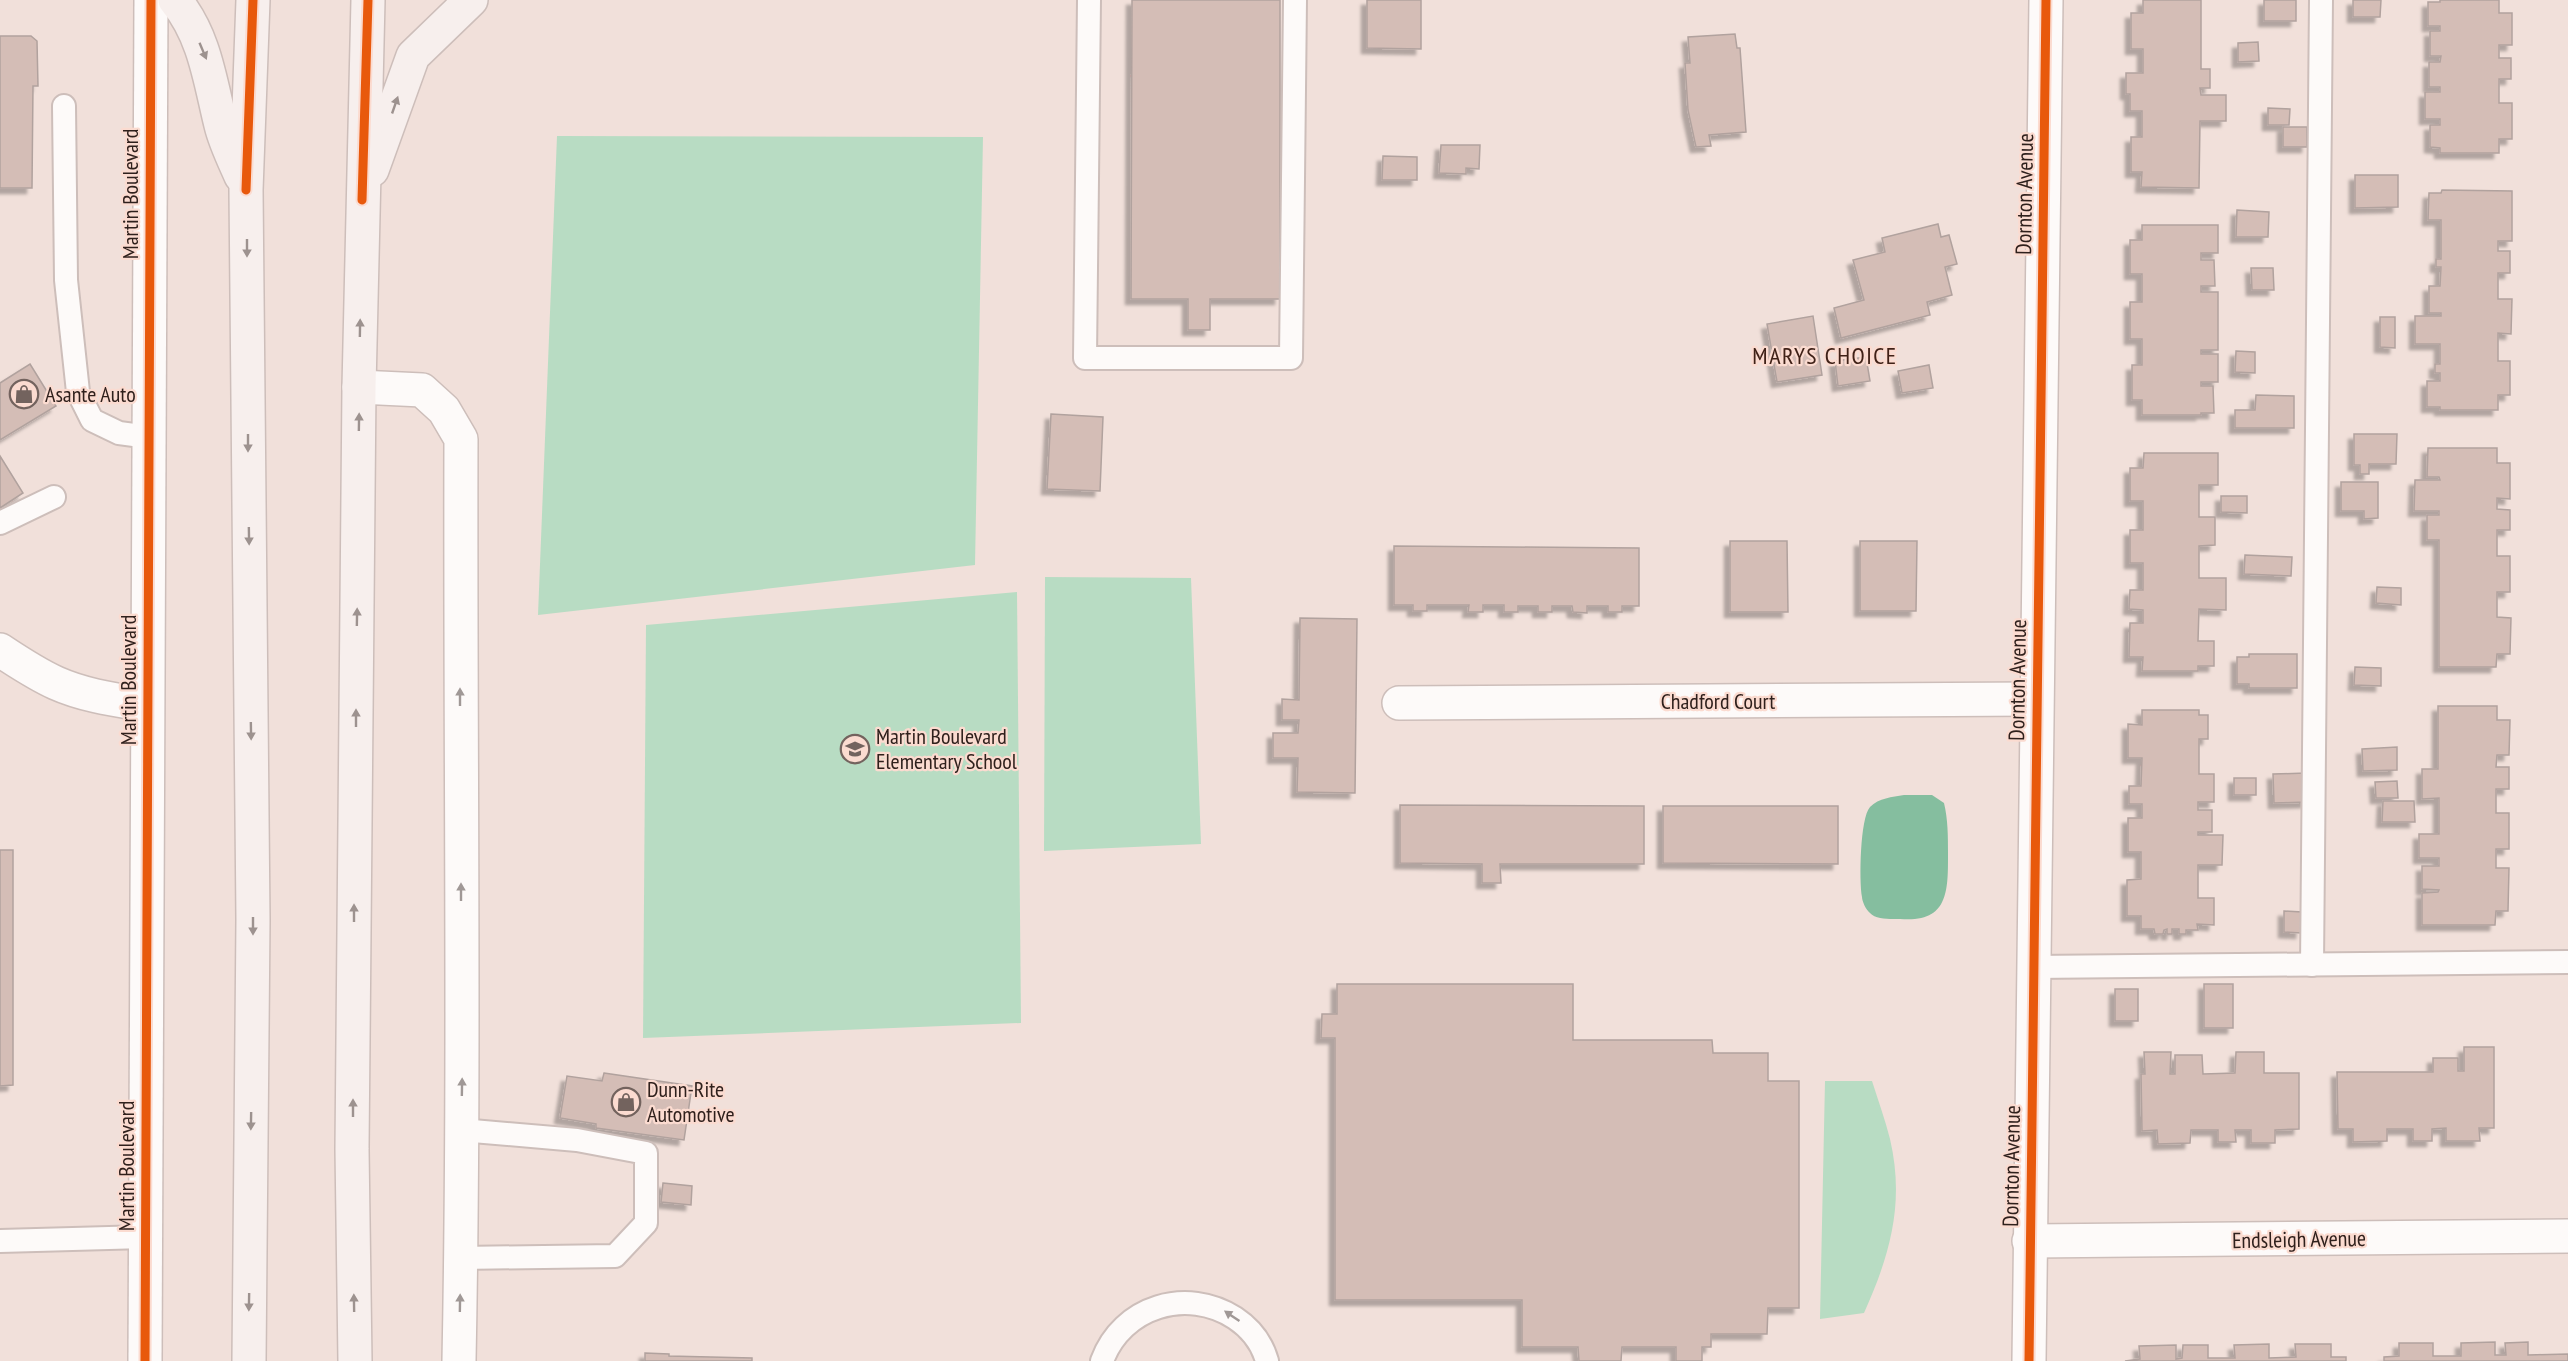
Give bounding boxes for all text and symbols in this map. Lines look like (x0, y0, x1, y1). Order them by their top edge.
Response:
one-way arrow (199, 42, 208, 60)
one-way arrow (391, 96, 401, 114)
street label: Martin Boulevard (116, 129, 144, 259)
street label: Dornton Avenue (2009, 133, 2039, 255)
one-way arrow (242, 239, 252, 258)
one-way arrow (355, 319, 365, 338)
district label: MARYS CHOICE (1752, 340, 1898, 371)
shop icon: Asante Auto (8, 378, 40, 410)
place label: Asante Auto (45, 380, 136, 408)
one-way arrow (354, 412, 363, 431)
one-way arrow (244, 434, 253, 453)
one-way arrow (245, 527, 254, 546)
one-way arrow (352, 607, 362, 626)
street label: Martin Boulevard (114, 615, 142, 745)
street label: Dornton Avenue (2002, 619, 2032, 741)
one-way arrow (455, 687, 465, 706)
street label: Chadford Court (1661, 687, 1775, 715)
one-way arrow (351, 708, 361, 727)
one-way arrow (247, 722, 256, 741)
place label: Martin Boulevard Elementary School (876, 722, 1018, 775)
school or university icon: Martin Boulevard Elementary School (839, 733, 871, 765)
one-way arrow (456, 882, 466, 901)
one-way arrow (349, 903, 359, 922)
one-way arrow (248, 917, 258, 936)
place label: Dunn-Rite Automotive (647, 1075, 735, 1128)
one-way arrow (457, 1077, 466, 1096)
shop icon: Dunn-Rite Automotive (610, 1086, 642, 1118)
one-way arrow (348, 1098, 358, 1117)
street label: Martin Boulevard (112, 1101, 140, 1231)
street label: Dornton Avenue (1996, 1105, 2026, 1227)
one-way arrow (246, 1112, 256, 1131)
street label: Endsleigh Avenue (2232, 1224, 2366, 1254)
one-way arrow (244, 1292, 254, 1311)
one-way arrow (349, 1293, 359, 1312)
one-way arrow (455, 1293, 465, 1312)
one-way arrow (1224, 1311, 1240, 1322)

